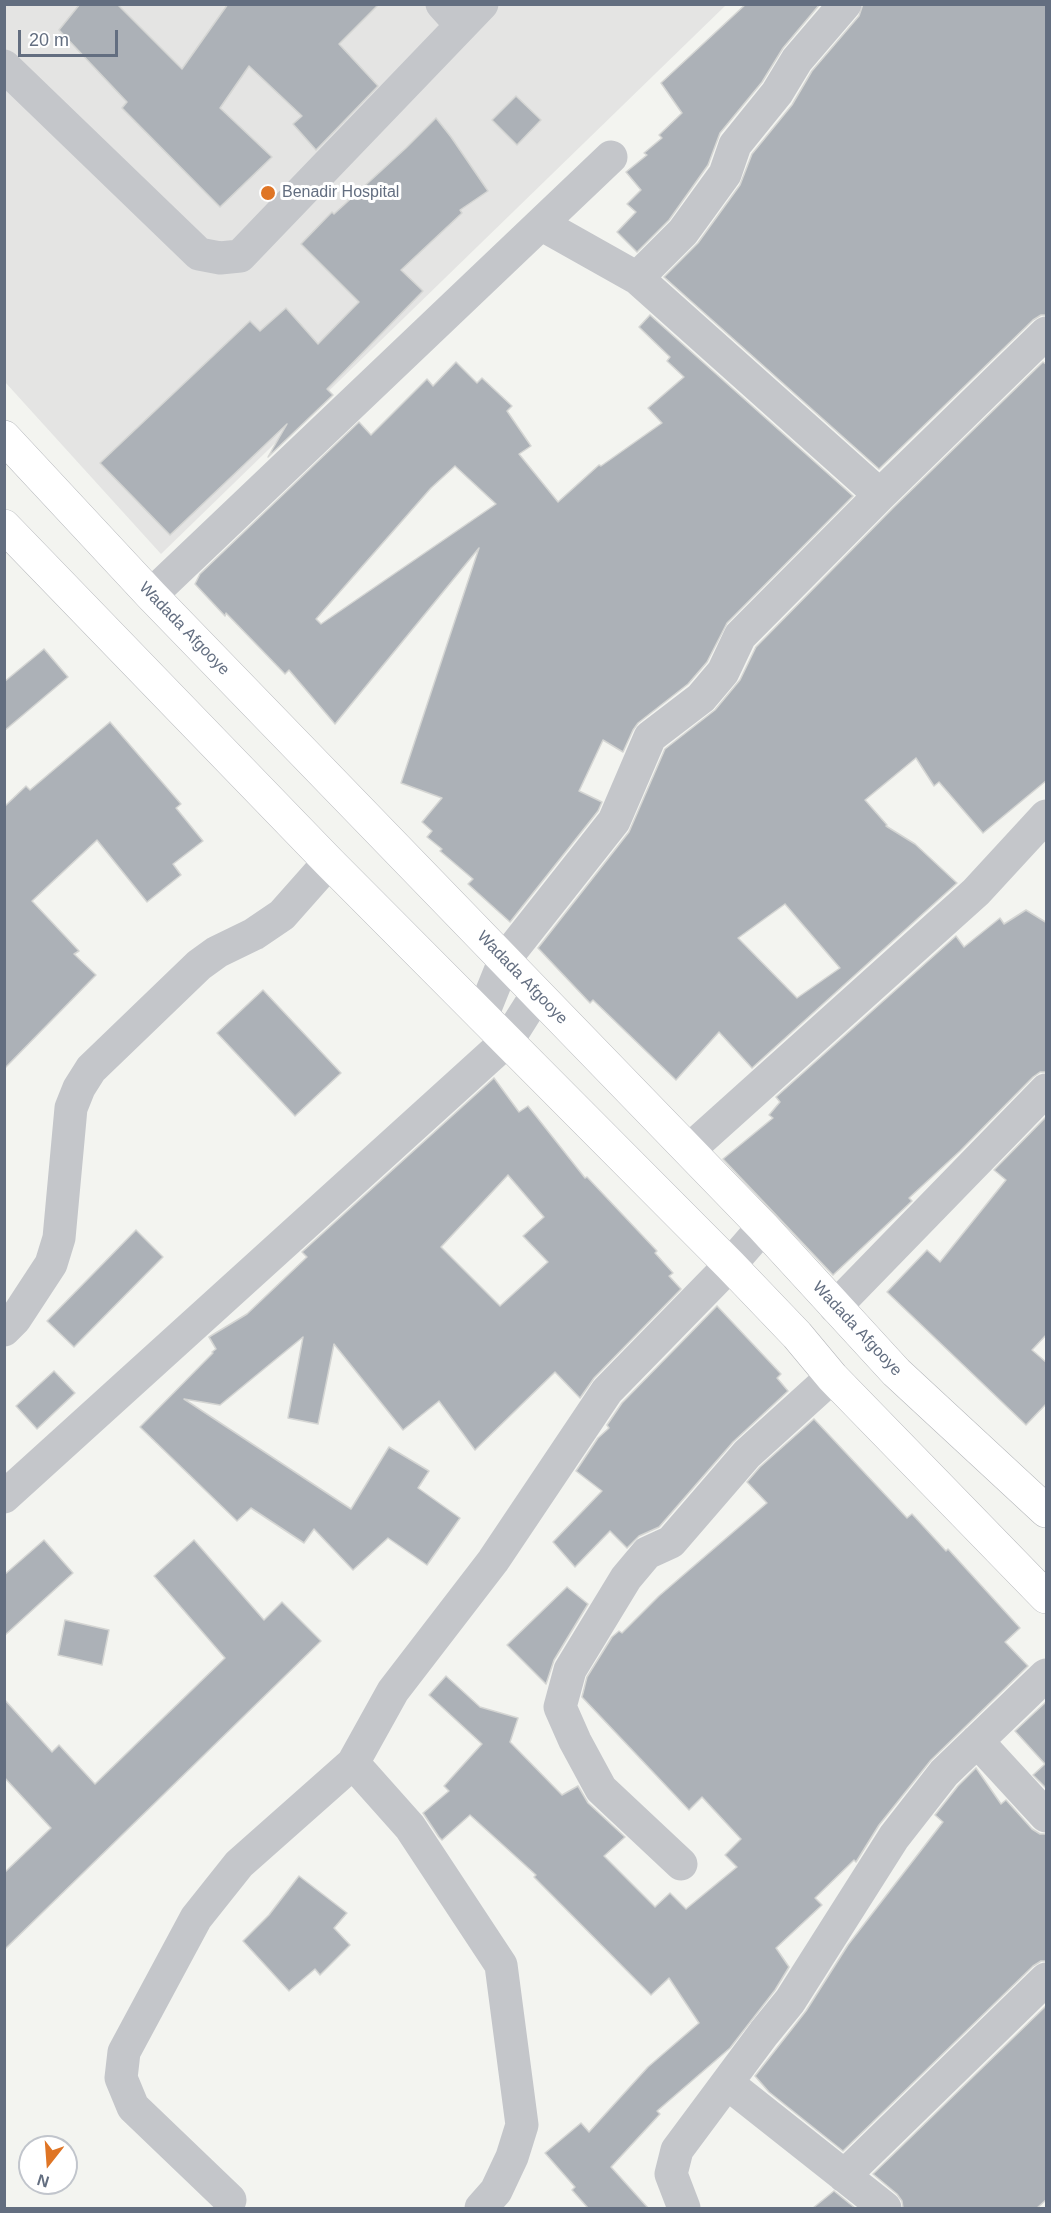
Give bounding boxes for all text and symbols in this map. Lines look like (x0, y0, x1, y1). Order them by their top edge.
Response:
scale bar (21, 18, 122, 56)
text: 20 m (29, 30, 69, 50)
place label: Benadir Hospital (282, 183, 399, 203)
marker: Benadir Hospital (259, 184, 277, 202)
street label: Wadada Afgooye (135, 578, 233, 680)
street label: Wadada Afgooye (473, 927, 571, 1029)
street label: Wadada Afgooye (808, 1278, 906, 1380)
north arrow (18, 2135, 78, 2195)
text: N (35, 2171, 51, 2191)

